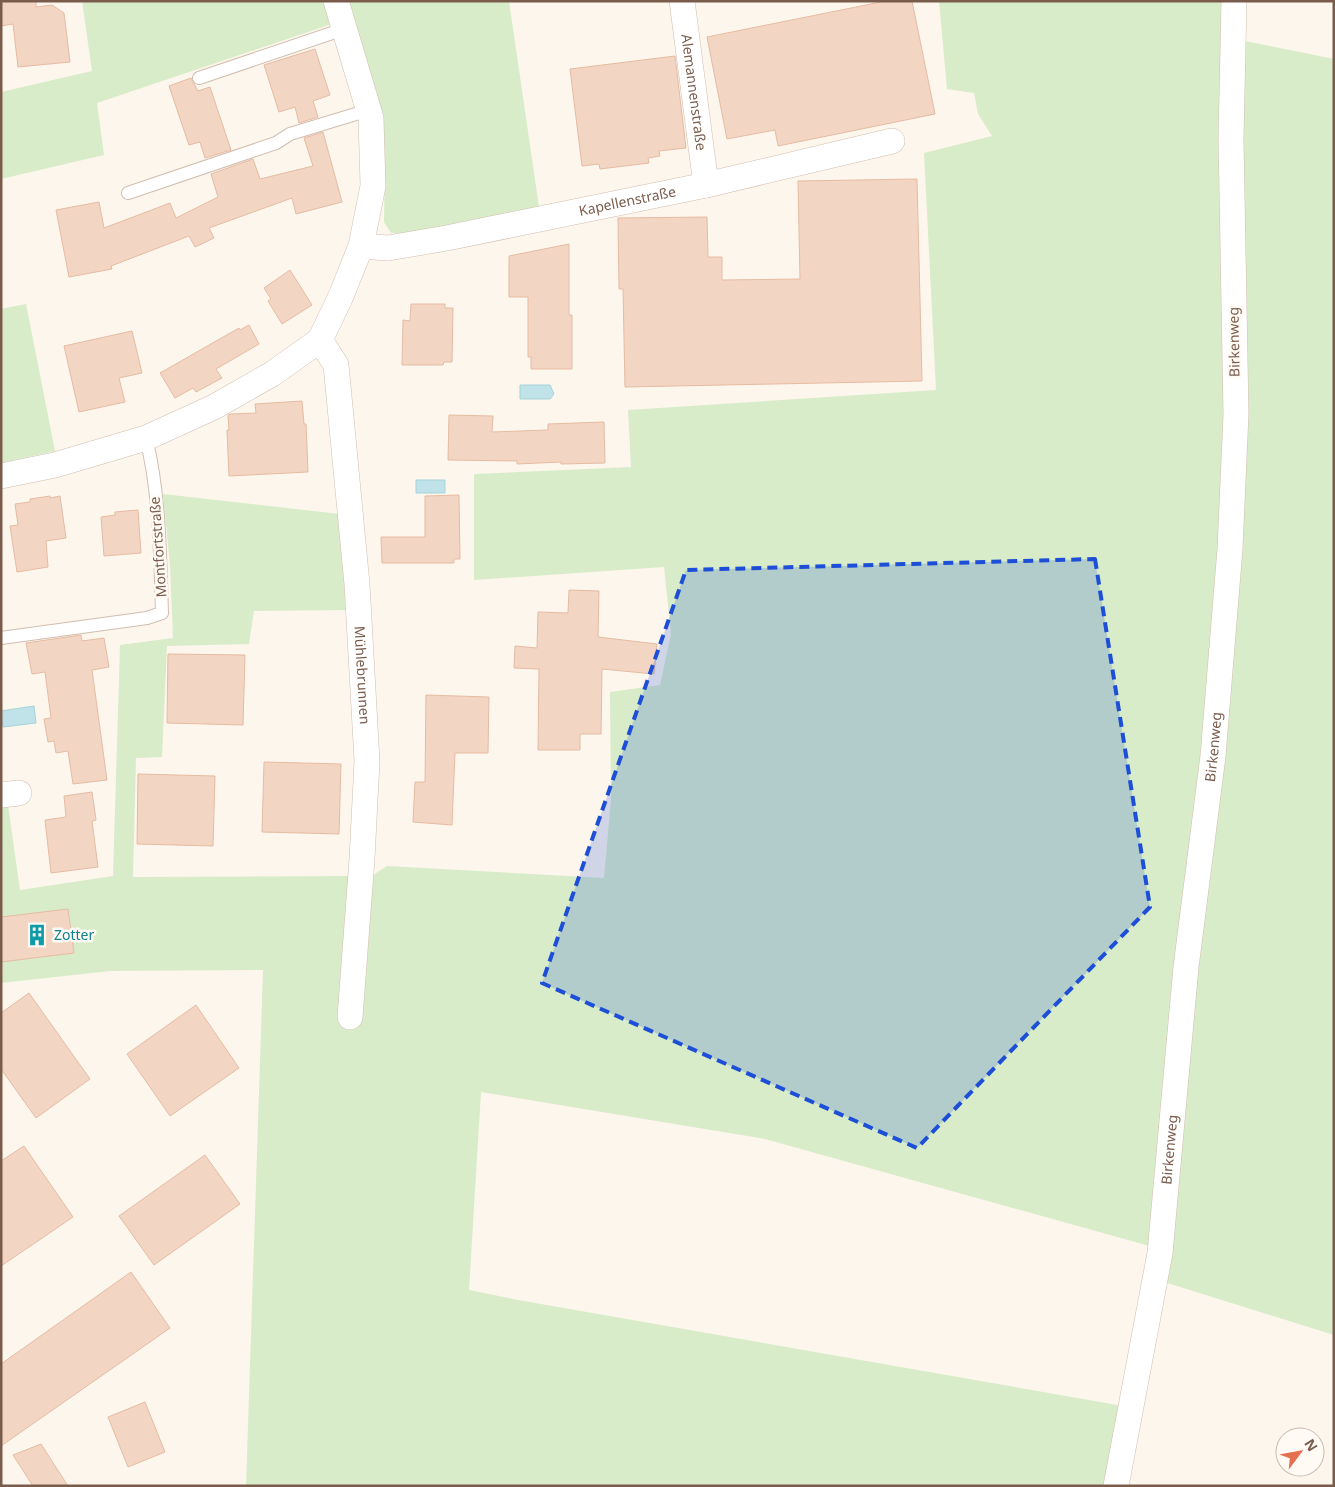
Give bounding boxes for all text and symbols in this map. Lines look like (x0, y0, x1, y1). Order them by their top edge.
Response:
street label: Alemannenstraße (677, 33, 711, 152)
street label: Kapellenstraße (577, 181, 678, 220)
street label: Birkenweg (1223, 307, 1244, 377)
street label: Montfortstraße (144, 496, 170, 598)
street label: Mühlebrunnen (350, 625, 375, 725)
street label: Birkenweg (1200, 711, 1226, 783)
building icon: Zotter (24, 922, 50, 948)
place label: Zotter (54, 925, 94, 944)
street label: Birkenweg (1156, 1114, 1182, 1185)
north arrow (1275, 1427, 1325, 1477)
text: N (1300, 1435, 1323, 1455)

